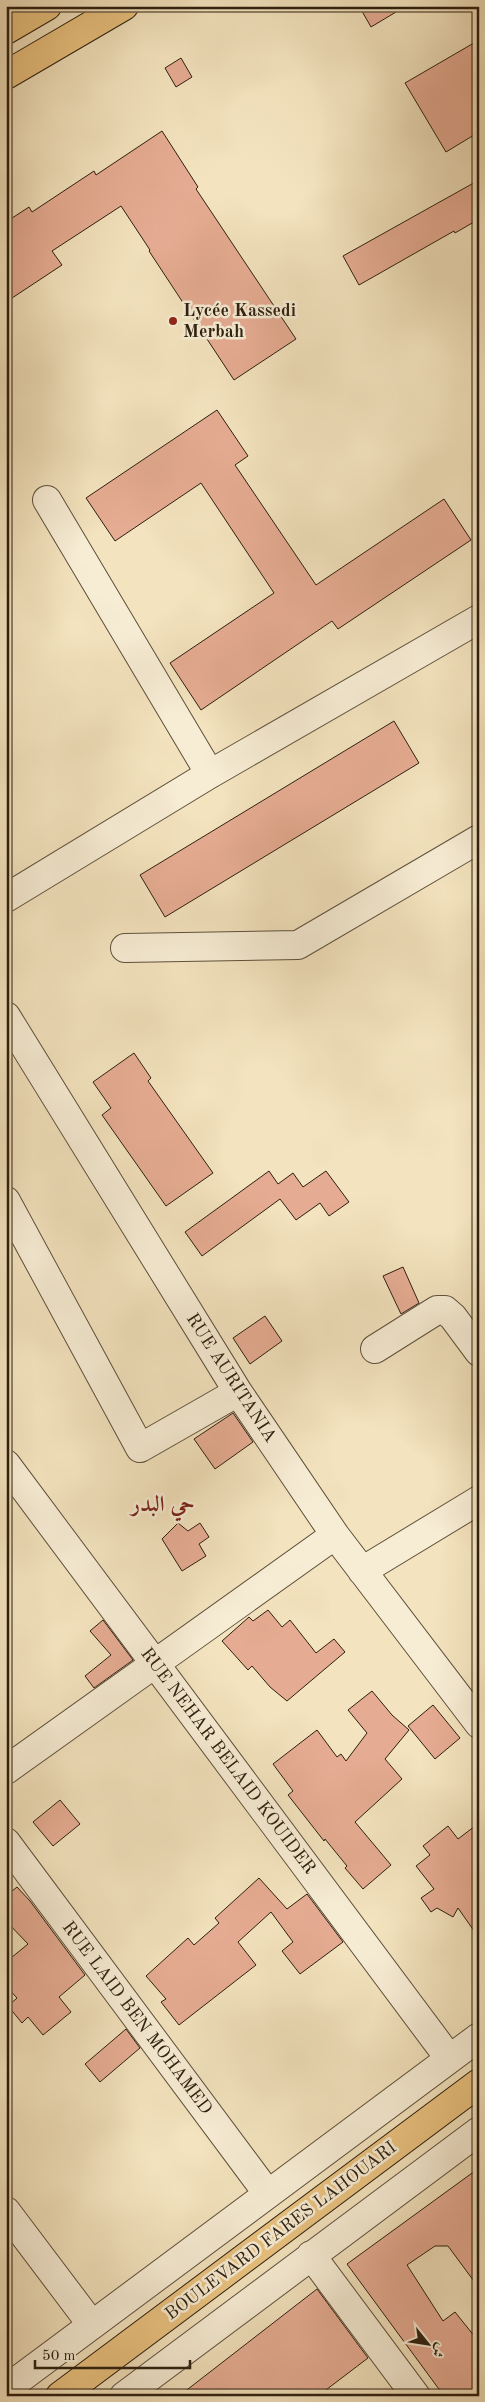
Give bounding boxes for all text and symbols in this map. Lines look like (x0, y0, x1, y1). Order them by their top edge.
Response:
place label: Lycée Kassedi Merbah (183, 302, 296, 341)
marker: Lycée Kassedi Merbah (167, 315, 179, 327)
street label: RUE AURITANIA (183, 1310, 280, 1446)
district label: حي البدر (128, 1494, 195, 1522)
street label: RUE NEHAR BELAID KOUIDER (137, 1645, 319, 1878)
street label: RUE LAID BEN MOHAMED (59, 1918, 215, 2118)
street label: BOULEVARD FARES LAHOUARI (162, 2138, 400, 2324)
north arrow (402, 2320, 452, 2370)
scale bar (35, 2337, 190, 2369)
text: ش (429, 2340, 448, 2360)
text: 50 m (42, 2349, 76, 2364)

